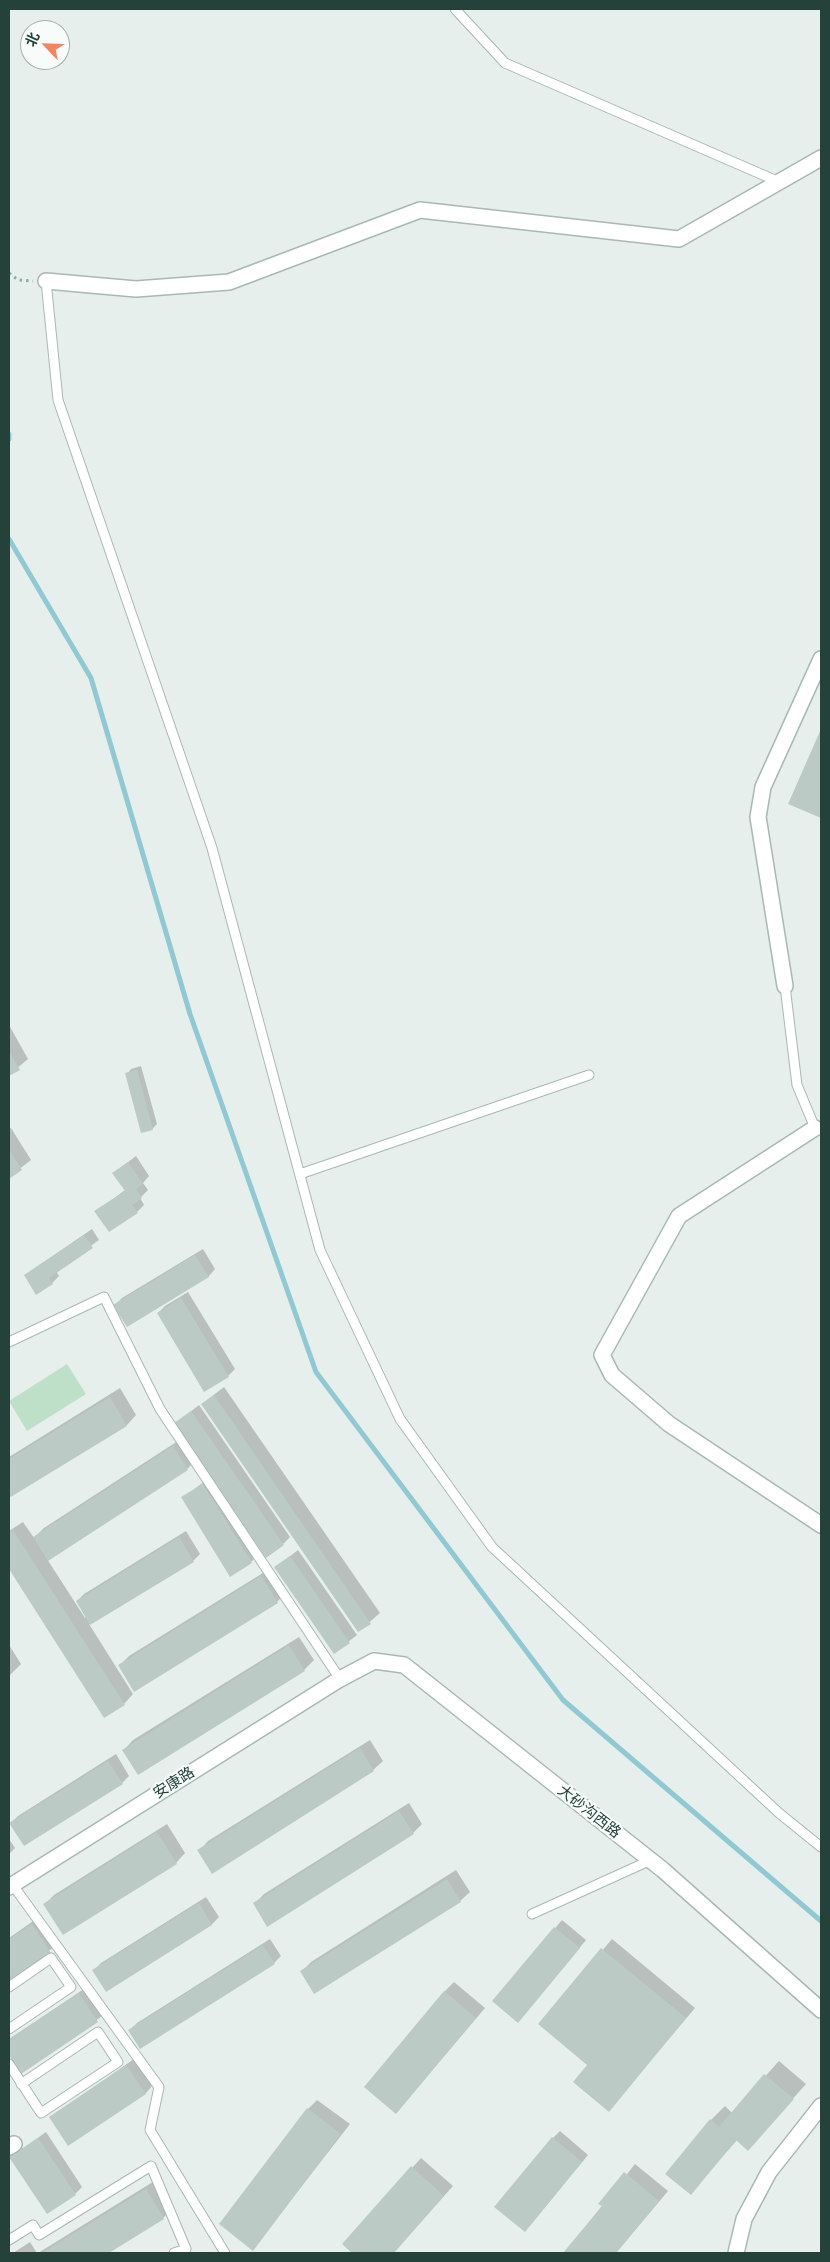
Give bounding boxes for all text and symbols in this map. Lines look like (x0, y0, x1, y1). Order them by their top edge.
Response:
north arrow (20, 20, 70, 70)
text: 北 (22, 30, 42, 49)
street label: 安康路 (150, 1763, 198, 1803)
street label: 大砂沟西路 (554, 1782, 624, 1842)

